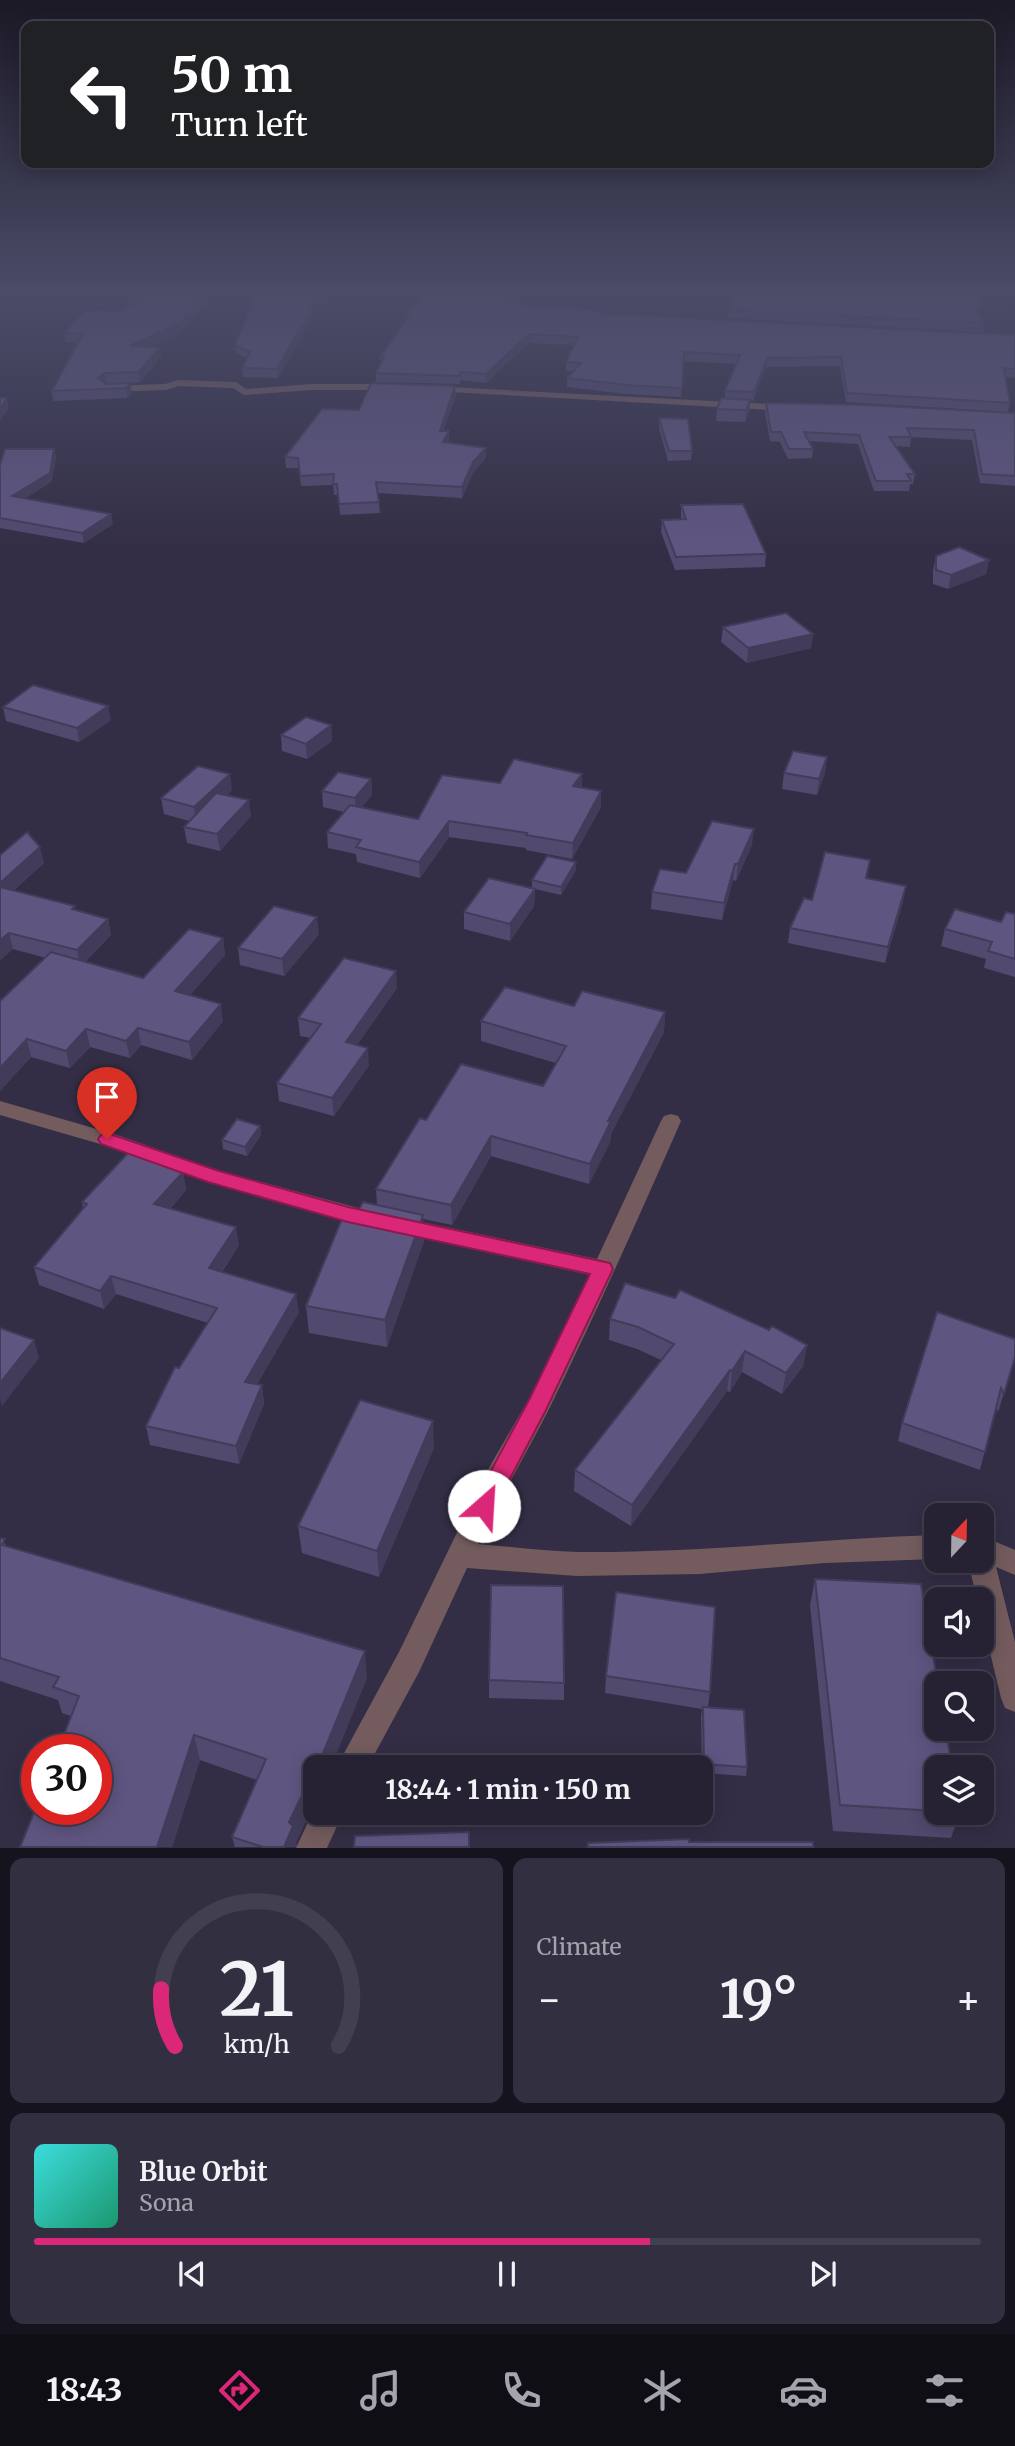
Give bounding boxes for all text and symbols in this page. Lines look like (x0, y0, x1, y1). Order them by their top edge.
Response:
text: 50 m (171, 44, 292, 105)
icon: left (56, 49, 147, 140)
text: Turn left (171, 105, 308, 145)
pin (77, 1067, 137, 1139)
icon: arrive (88, 1078, 126, 1116)
position arrow (447, 1469, 521, 1543)
north arrow (924, 1503, 994, 1573)
map controls (924, 1503, 994, 1825)
button: sound (924, 1587, 994, 1657)
button: search (924, 1671, 994, 1741)
speed limit sign: 30 (21, 1734, 112, 1825)
button: layers (924, 1755, 994, 1825)
text: 18:44 · 1 min · 150 m (385, 1773, 631, 1806)
text: Climate (537, 1932, 622, 1961)
text: 21 (219, 1945, 294, 2037)
text: 19° (720, 1967, 798, 2032)
text: − (537, 1976, 562, 2023)
text: + (956, 1976, 981, 2023)
text: km/h (223, 2028, 289, 2060)
text: Blue Orbit (139, 2155, 268, 2188)
text: Sona (139, 2188, 194, 2217)
icon: previous (173, 2255, 211, 2293)
icon: pause (488, 2255, 526, 2293)
icon: next (804, 2255, 842, 2293)
icon: directions (215, 2366, 264, 2415)
icon: music (356, 2366, 405, 2415)
icon: phone (497, 2366, 546, 2415)
icon: climate (638, 2366, 687, 2415)
icon: car (779, 2366, 828, 2415)
icon: filters (920, 2366, 969, 2415)
text: 18:43 (46, 2370, 123, 2410)

